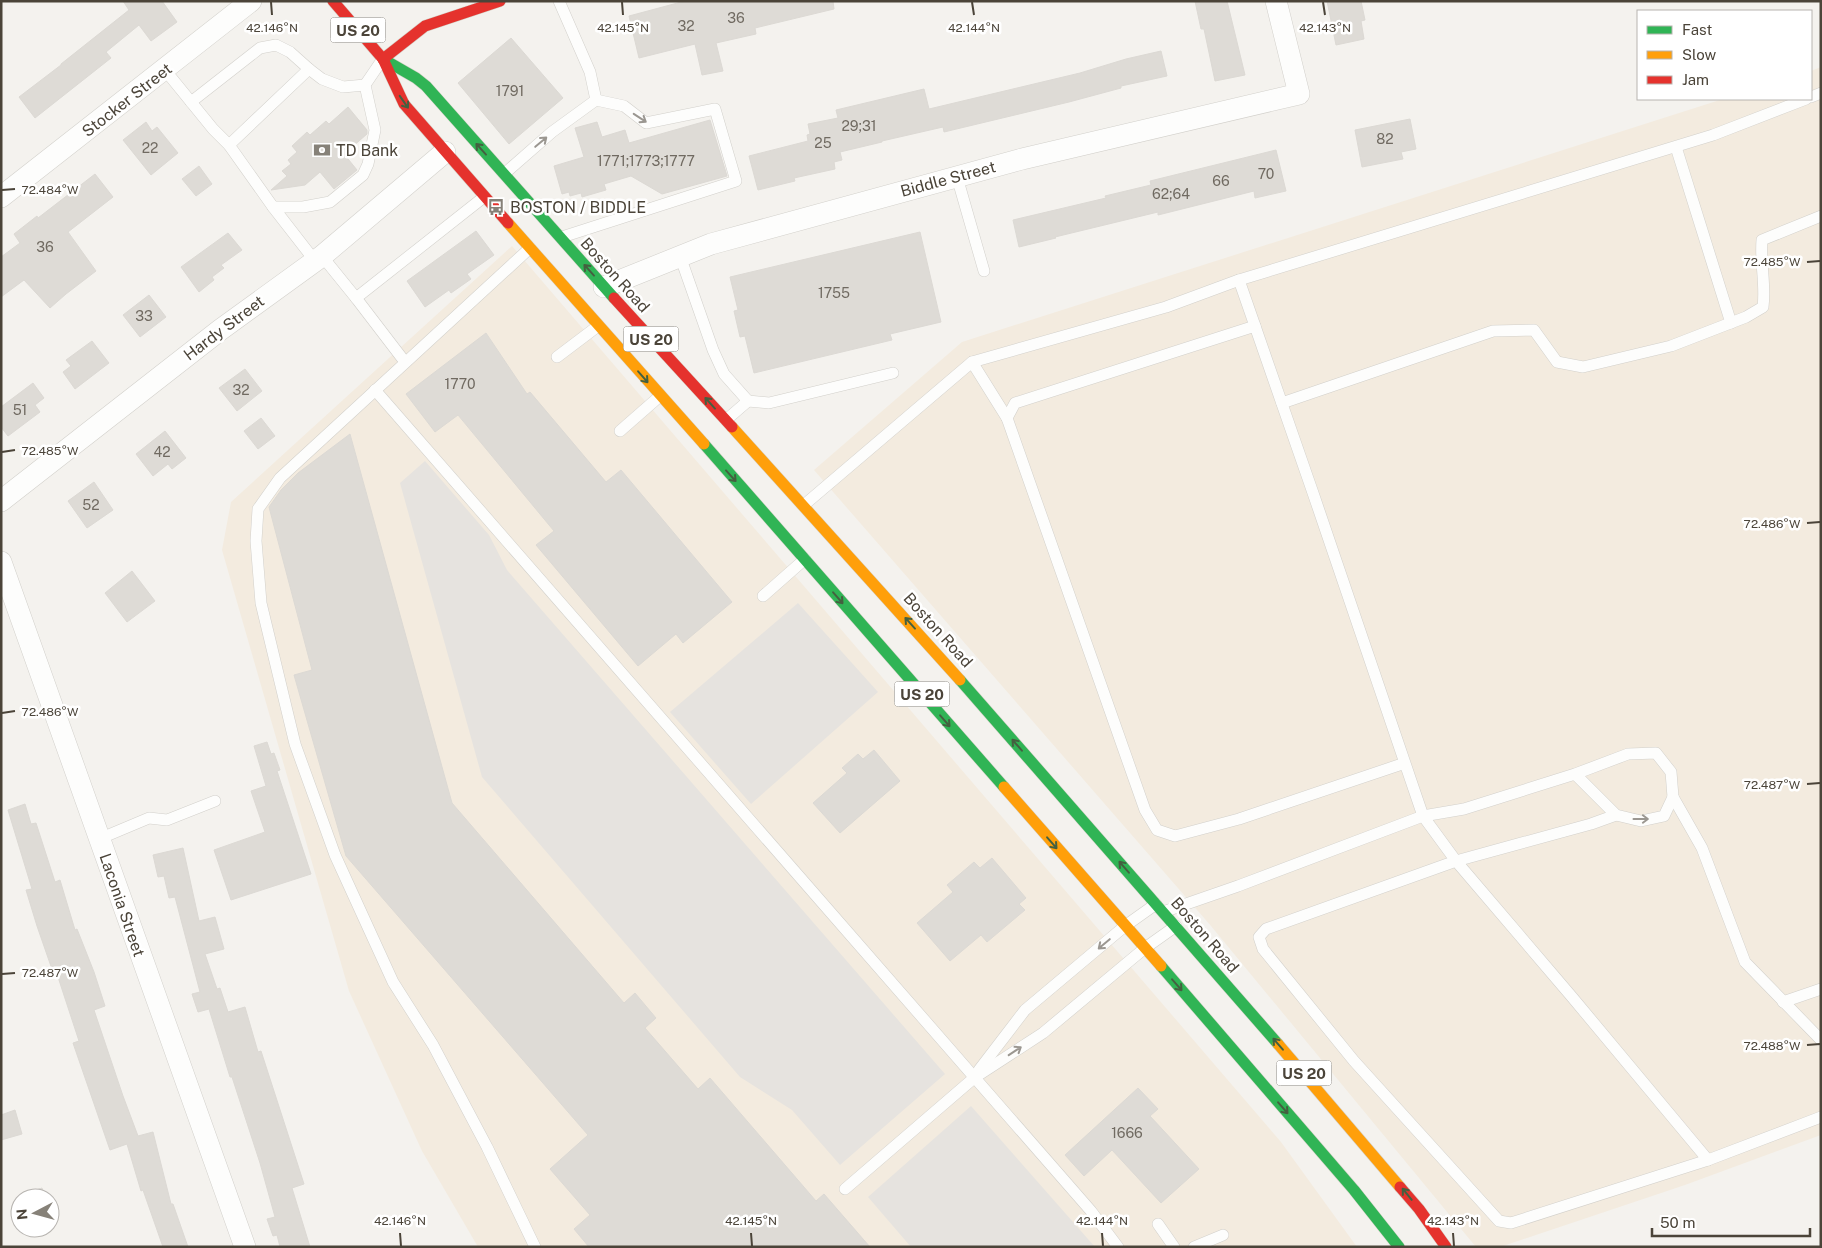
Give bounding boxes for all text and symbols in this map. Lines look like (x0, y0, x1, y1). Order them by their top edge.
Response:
house number: 36 (727, 10, 745, 26)
legend (1637, 10, 1812, 100)
road number: US 20 (330, 18, 386, 42)
house number: 32 (677, 18, 695, 34)
text: 42.146°N (246, 21, 298, 35)
text: 42.145°N (597, 21, 649, 35)
text: 42.144°N (948, 21, 1000, 35)
text: 42.143°N (1299, 21, 1351, 35)
text: Fast (1682, 21, 1712, 38)
text: Slow (1682, 46, 1717, 63)
street label: Stocker Street (78, 59, 176, 141)
text: Jam (1682, 71, 1709, 88)
house number: 1791 (496, 83, 524, 99)
one-way arrow (399, 95, 409, 109)
one-way arrow (633, 113, 647, 123)
house number: 29;31 (842, 118, 876, 134)
house number: 82 (1376, 131, 1394, 147)
house number: 25 (814, 135, 832, 151)
one-way arrow (534, 137, 547, 148)
house number: 22 (142, 140, 158, 156)
bank icon: TD Bank (312, 140, 332, 160)
place label: TD Bank (336, 141, 398, 160)
one-way arrow (476, 142, 487, 155)
house number: 1771;1773;1777 (597, 153, 695, 169)
street label: Biddle Street (898, 157, 998, 201)
house number: 70 (1258, 166, 1274, 182)
house number: 66 (1212, 173, 1230, 189)
text: 72.484°W (22, 183, 79, 197)
house number: 62;64 (1152, 186, 1190, 202)
bus stop icon: BOSTON / BIDDLE (486, 197, 506, 217)
place label: BOSTON / BIDDLE (510, 198, 646, 217)
street label: Boston Road (577, 234, 653, 316)
house number: 36 (36, 239, 54, 255)
text: 72.485°W (1743, 255, 1801, 269)
one-way arrow (583, 263, 595, 276)
house number: 1755 (818, 285, 850, 301)
street label: Hardy Street (180, 292, 268, 364)
house number: 33 (135, 308, 153, 324)
road number: US 20 (624, 326, 678, 352)
one-way arrow (638, 370, 649, 383)
house number: 1770 (445, 376, 476, 392)
house number: 32 (232, 382, 250, 398)
one-way arrow (704, 396, 716, 409)
house number: 51 (13, 402, 27, 418)
text: 72.485°W (21, 444, 79, 458)
house number: 42 (153, 444, 171, 460)
one-way arrow (725, 469, 737, 482)
house number: 52 (82, 497, 100, 513)
text: 72.486°W (1744, 517, 1801, 531)
street label: Boston Road (900, 589, 976, 671)
one-way arrow (832, 591, 843, 604)
one-way arrow (904, 617, 916, 630)
road number: US 20 (894, 682, 950, 706)
text: 72.486°W (22, 705, 79, 719)
one-way arrow (939, 714, 951, 727)
one-way arrow (1012, 739, 1023, 752)
text: 72.487°W (1744, 778, 1801, 792)
one-way arrow (1633, 814, 1649, 824)
one-way arrow (1046, 836, 1058, 849)
street label: Laconia Street (95, 851, 149, 959)
one-way arrow (1119, 861, 1130, 874)
street label: Boston Road (1167, 893, 1243, 977)
one-way arrow (1098, 939, 1111, 950)
text: 72.487°W (22, 966, 79, 980)
one-way arrow (1171, 979, 1182, 992)
one-way arrow (1273, 1038, 1284, 1051)
text: 72.488°W (1743, 1039, 1801, 1053)
one-way arrow (1007, 1046, 1021, 1056)
road number: US 20 (1276, 1060, 1332, 1086)
one-way arrow (1277, 1101, 1288, 1114)
house number: 1666 (1111, 1125, 1143, 1141)
one-way arrow (1401, 1187, 1412, 1200)
north arrow (10, 1188, 60, 1238)
scale bar (1652, 1206, 1810, 1238)
text: N (14, 1208, 31, 1221)
text: 42.146°N (374, 1214, 426, 1228)
text: 42.145°N (725, 1214, 777, 1228)
text: 42.144°N (1076, 1214, 1128, 1228)
text: 42.143°N (1427, 1214, 1479, 1228)
text: 50 m (1660, 1214, 1695, 1231)

